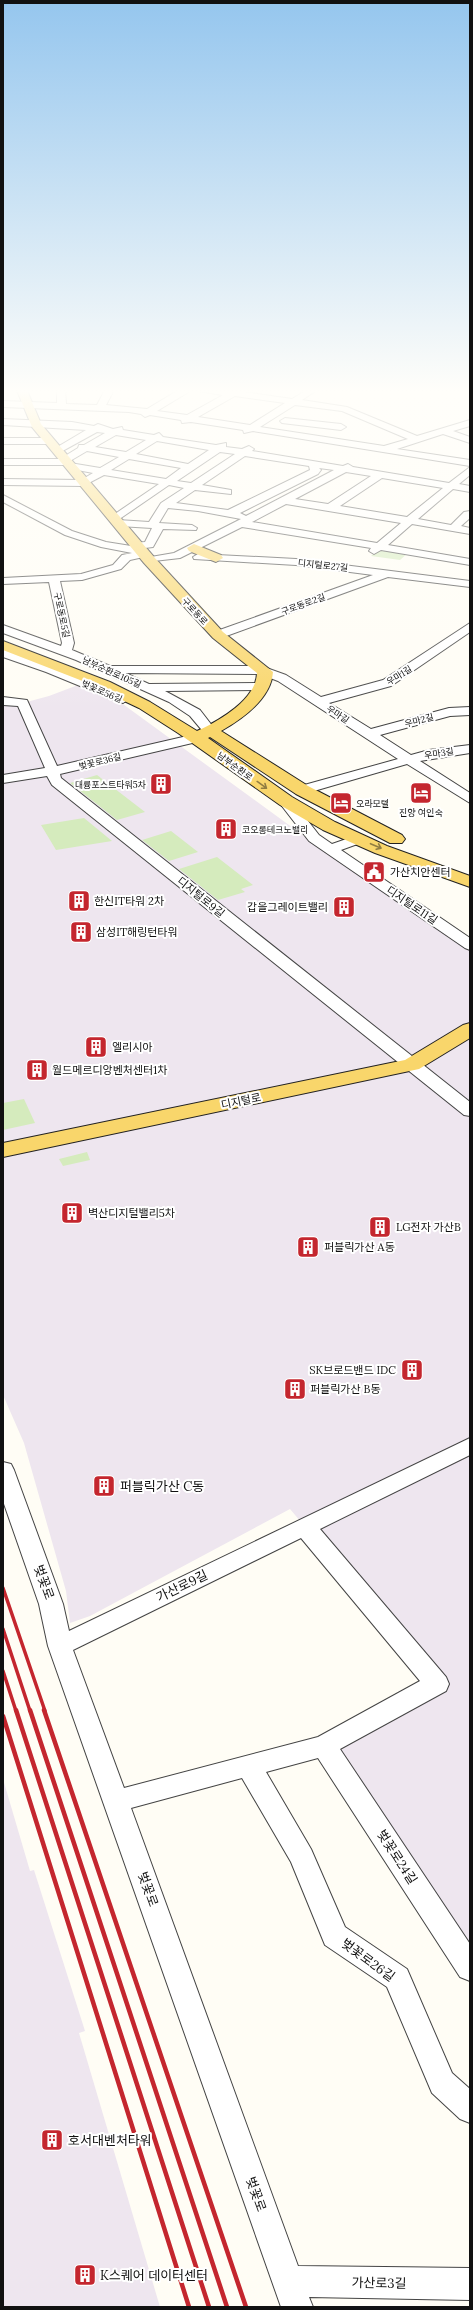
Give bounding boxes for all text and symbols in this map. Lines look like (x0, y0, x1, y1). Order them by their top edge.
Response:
street label: 디지털로27길 (297, 557, 349, 573)
street label: 구로동로5길 (52, 591, 72, 639)
street label: 구로동로2길 (279, 591, 327, 617)
street label: 구로동로 (180, 595, 210, 627)
street label: 남부순환로105길 (81, 654, 143, 690)
street label: 우마1길 (384, 663, 414, 687)
street label: 벚꽃로56길 (80, 677, 124, 705)
street label: 우마길 (325, 703, 351, 725)
street label: 우마2길 (403, 711, 435, 729)
street label: 우마3길 (423, 745, 455, 761)
street label: 남부순환로 (215, 749, 255, 783)
street label: 벚꽃로36길 (78, 750, 122, 772)
building icon: 대륭포스트타워5차 (148, 771, 174, 797)
place label: 대륭포스트타워5차 (75, 779, 146, 790)
hotel icon: 진양 여인숙 (408, 780, 434, 806)
one-way arrow (256, 781, 267, 789)
hotel icon: 오라모텔 (328, 790, 354, 816)
place label: 오라모텔 (356, 798, 389, 809)
place label: 진양 여인숙 (399, 807, 444, 818)
building icon: 코오롱테크노밸리 (213, 816, 239, 842)
place label: 코오롱테크노밸리 (242, 824, 308, 835)
one-way arrow (369, 843, 381, 851)
public building icon: 가산치안센터 (361, 859, 387, 885)
place label: 가산치안센터 (390, 865, 451, 879)
street label: 디지털로9길 (174, 874, 228, 920)
street label: 디지털로11길 (384, 883, 440, 927)
building icon: 한신IT타워 2차 (66, 888, 92, 914)
place label: 한신IT타워 2차 (94, 894, 164, 908)
building icon: 갑을그레이트밸리 (331, 894, 357, 920)
place label: 갑을그레이트밸리 (247, 900, 328, 914)
building icon: 삼성IT해링턴타워 (68, 919, 94, 945)
place label: 삼성IT해링턴타워 (96, 925, 178, 939)
building icon: 엘리시아 (83, 1034, 109, 1060)
place label: 엘리시아 (112, 1040, 152, 1054)
building icon: 월드메르디앙벤처센터1차 (24, 1057, 50, 1083)
place label: 월드메르디앙벤처센터1차 (52, 1063, 167, 1077)
street label: 디지털로 (220, 1090, 262, 1112)
building icon: 벽산디지털밸리5차 (59, 1200, 85, 1226)
place label: 벽산디지털밸리5차 (88, 1206, 175, 1220)
building icon: LG전자 가산B (367, 1214, 393, 1240)
place label: LG전자 가산B (396, 1220, 461, 1234)
building icon: 퍼블릭가산 A동 (295, 1234, 321, 1260)
place label: 퍼블릭가산 A동 (324, 1240, 395, 1254)
building icon: SK브로드밴드 IDC (399, 1357, 425, 1383)
place label: SK브로드밴드 IDC (309, 1363, 396, 1377)
building icon: 퍼블릭가산 B동 (282, 1376, 308, 1402)
place label: 퍼블릭가산 B동 (310, 1382, 380, 1396)
building icon: 퍼블릭가산 C동 (91, 1473, 117, 1499)
place label: 퍼블릭가산 C동 (120, 1478, 204, 1495)
street label: 벚꽃로 (30, 1562, 58, 1602)
street label: 가산로9길 (153, 1566, 211, 1606)
street label: 벚꽃로24길 (373, 1827, 421, 1887)
street label: 벚꽃로 (134, 1869, 162, 1909)
street label: 벚꽃로26길 (338, 1935, 398, 1985)
building icon: 호서대벤처타워 (39, 2127, 65, 2153)
place label: 호서대벤처타워 (68, 2132, 152, 2149)
street label: 벚꽃로 (242, 2174, 270, 2214)
building icon: K스퀘어 데이터센터 (72, 2262, 98, 2288)
place label: K스퀘어 데이터센터 (100, 2267, 208, 2284)
street label: 가산로3길 (351, 2274, 407, 2292)

